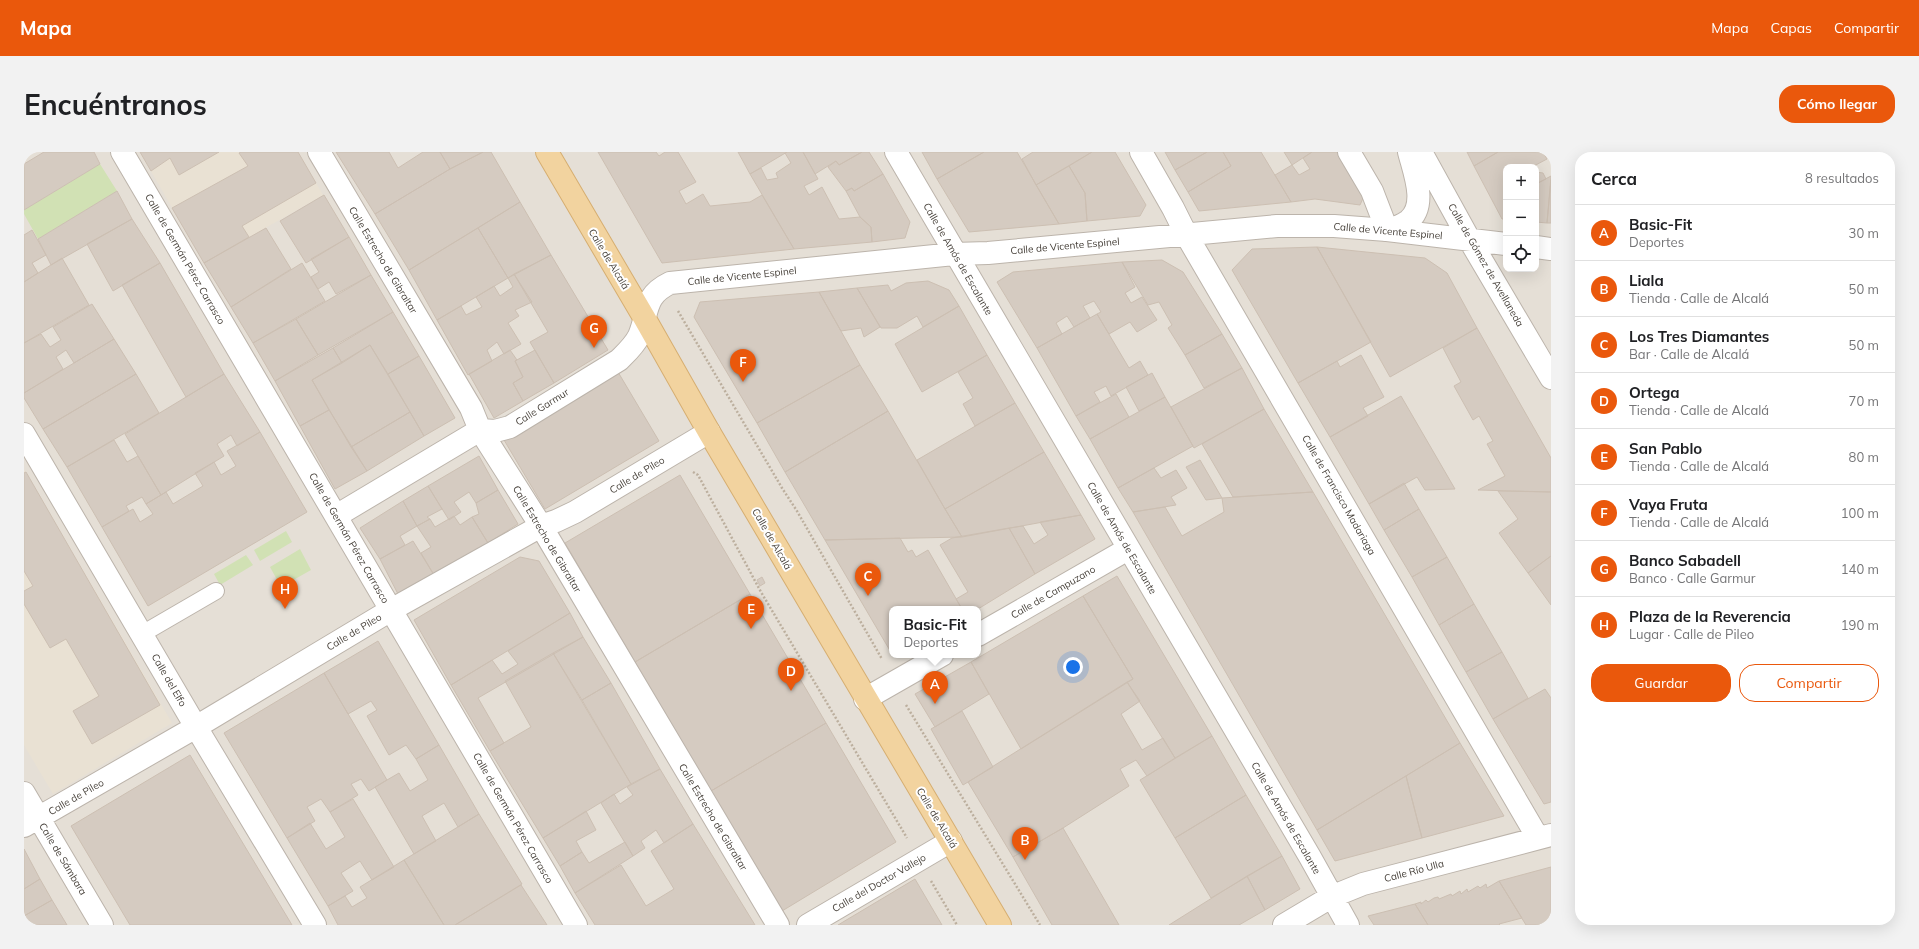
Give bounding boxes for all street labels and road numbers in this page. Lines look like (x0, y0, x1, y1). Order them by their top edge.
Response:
street label: Calle de Germán Pérez Carrasco (142, 191, 228, 327)
street label: Calle de Amós de Escalante (920, 200, 996, 318)
street label: Calle de Gómez de Avellaneda (1445, 201, 1527, 329)
street label: Calle Estrecho de Gibraltar (346, 204, 420, 316)
street label: Calle de Vicente Espinel (1333, 220, 1443, 242)
street label: Calle de Alcalá (586, 226, 632, 292)
street label: Calle de Vicente Espinel (1010, 235, 1120, 257)
street label: Calle de Vicente Espinel (687, 264, 797, 288)
street label: Calle Garmur (513, 385, 571, 429)
street label: Calle de Francisco Madariaga (1299, 433, 1379, 557)
street label: Calle de Pileo (607, 453, 667, 497)
street label: Calle de Germán Pérez Carrasco (306, 470, 392, 606)
street label: Calle de Amós de Escalante (1084, 479, 1160, 597)
street label: Calle Estrecho de Gibraltar (510, 483, 584, 595)
street label: Calle de Alcalá (749, 506, 795, 572)
street label: Calle de Campuzano (1008, 562, 1098, 622)
street label: Calle de Pileo (324, 610, 384, 654)
street label: Calle del Elfo (149, 651, 190, 709)
street label: Calle de Germán Pérez Carrasco (470, 750, 556, 886)
street label: Calle de Amós de Escalante (1248, 759, 1324, 877)
street label: Calle Estrecho de Gibraltar (676, 761, 750, 873)
street label: Calle de Pileo (46, 776, 106, 818)
street label: Calle de Alcalá (914, 785, 960, 851)
street label: Calle de Sámbara (36, 820, 90, 898)
street label: Calle del Doctor Vallejo (830, 851, 928, 915)
street label: Calle Río Ulla (1383, 857, 1445, 885)

